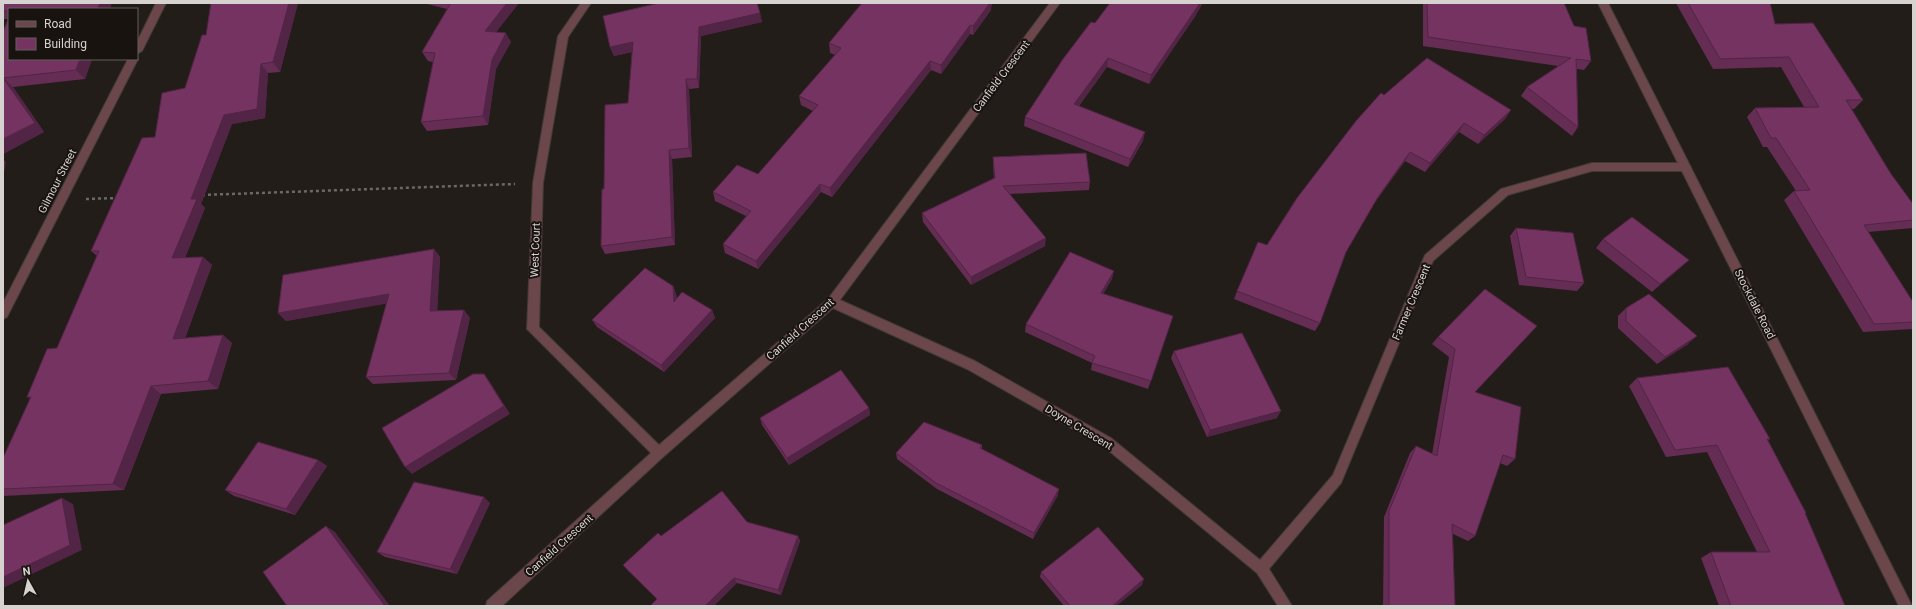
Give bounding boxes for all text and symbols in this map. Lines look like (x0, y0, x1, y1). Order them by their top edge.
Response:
legend (8, 8, 138, 60)
text: Road (44, 17, 72, 31)
text: Building (44, 37, 87, 51)
street label: Canfield Crescent (970, 38, 1033, 115)
street label: Gilmour Street (36, 147, 79, 216)
street label: West Court (528, 222, 543, 277)
street label: Farmer Crescent (1390, 262, 1433, 342)
street label: Stockdale Road (1731, 267, 1778, 341)
street label: Canfield Crescent (764, 295, 837, 363)
street label: Doyne Crescent (1042, 402, 1115, 453)
street label: Canfield Crescent (523, 511, 596, 579)
north arrow (8, 561, 48, 601)
text: N (22, 565, 32, 579)

